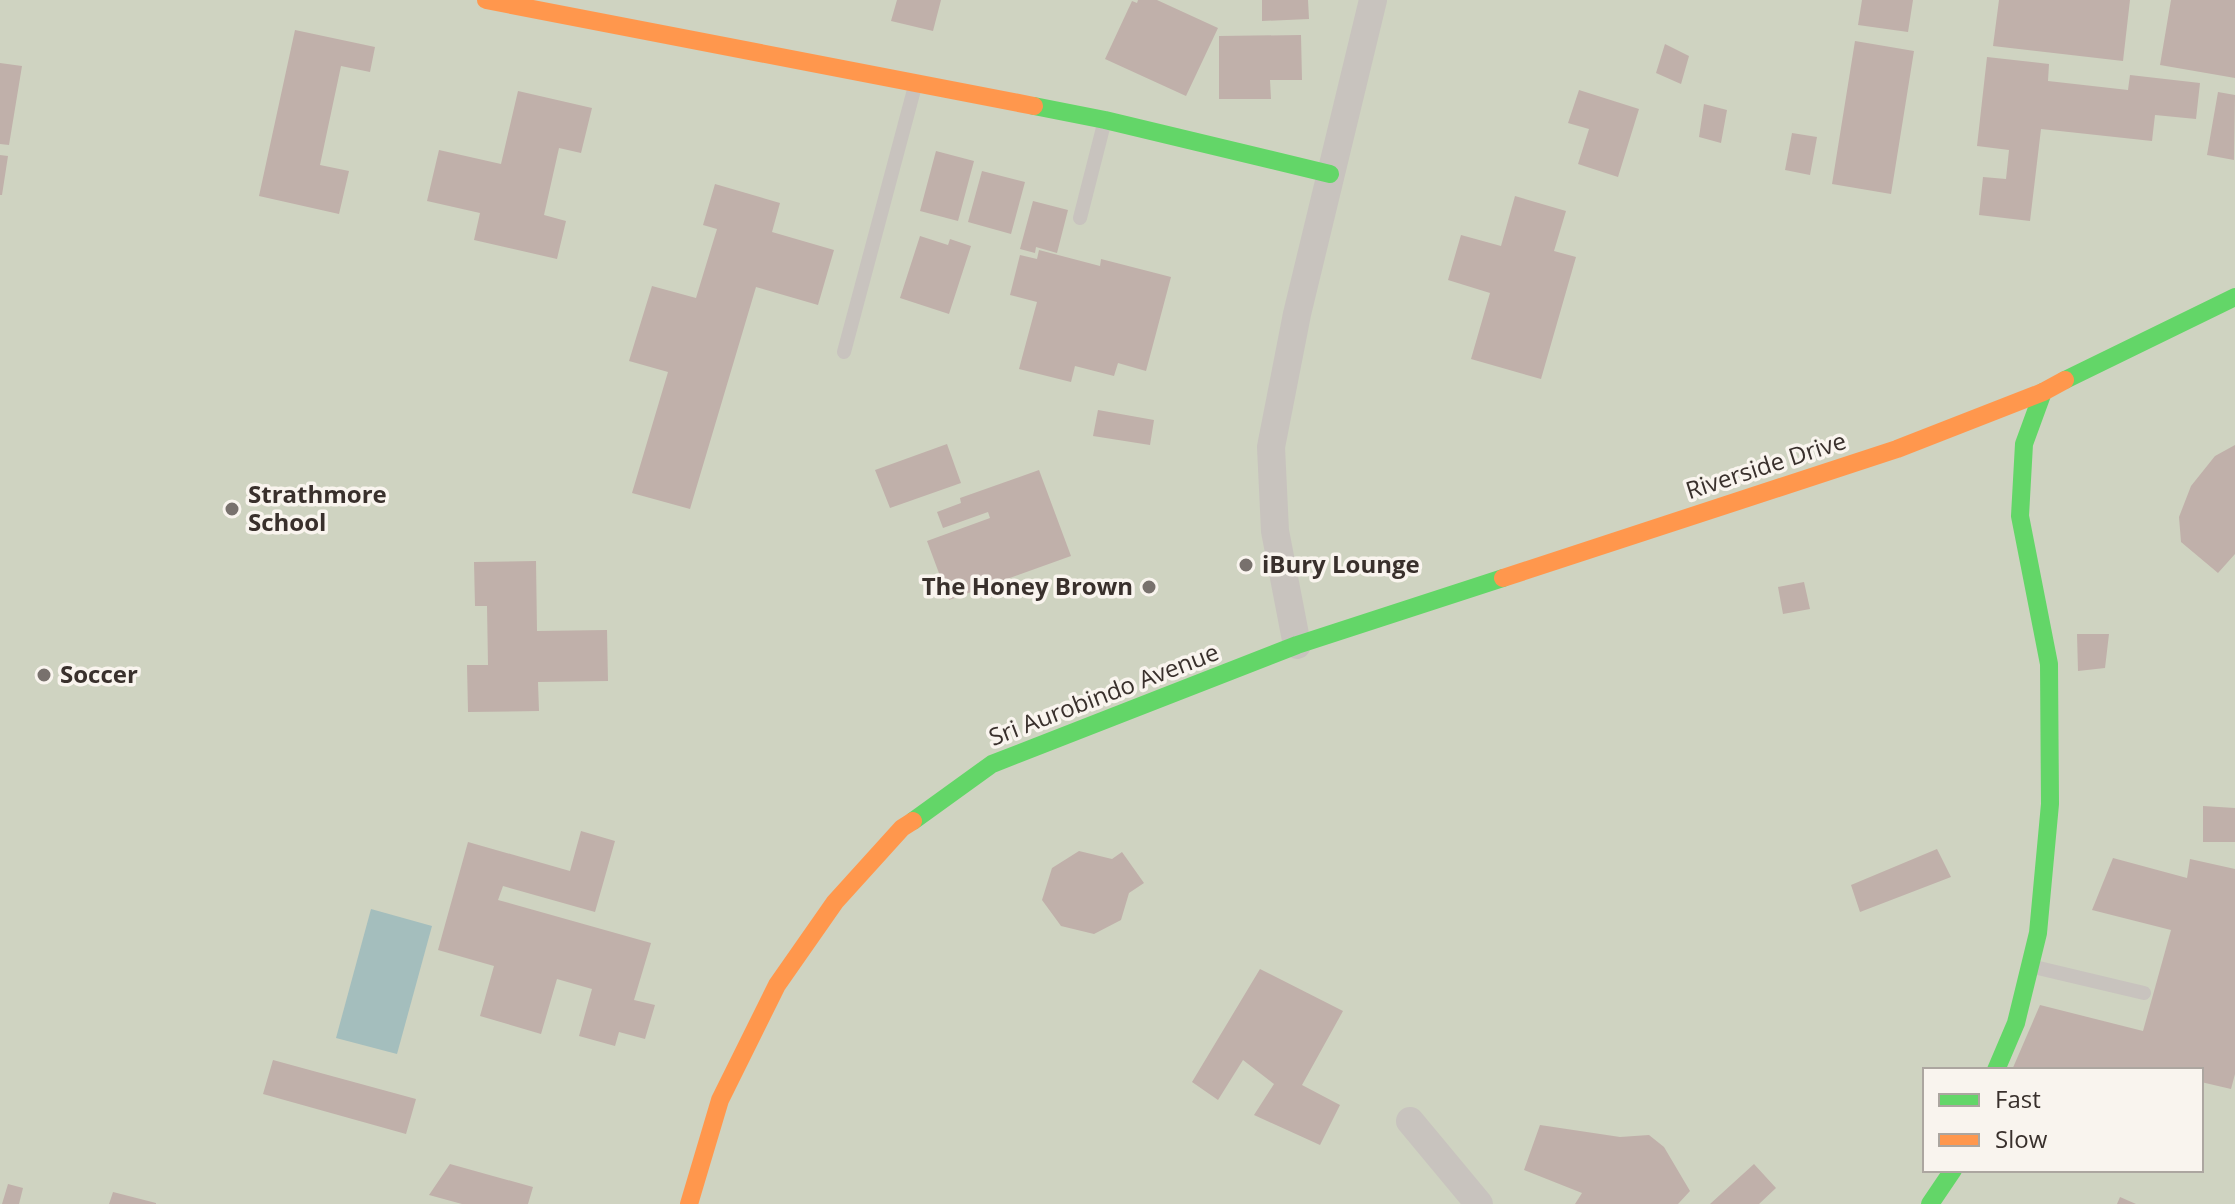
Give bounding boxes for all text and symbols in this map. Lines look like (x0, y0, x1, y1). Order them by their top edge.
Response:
street label: Riverside Drive (1681, 423, 1850, 506)
place label: Strathmore School (248, 477, 387, 538)
marker: Strathmore School (223, 500, 241, 518)
place label: iBury Lounge (1262, 547, 1420, 580)
marker: iBury Lounge (1237, 556, 1255, 574)
place label: The Honey Brown (922, 569, 1133, 602)
marker: The Honey Brown (1140, 578, 1158, 596)
street label: Sri Aurobindo Avenue (984, 635, 1223, 753)
place label: Soccer (60, 657, 138, 690)
marker: Soccer (35, 666, 53, 684)
legend (1923, 1068, 2203, 1172)
text: Fast (1995, 1082, 2041, 1115)
text: Slow (1995, 1122, 2048, 1155)

